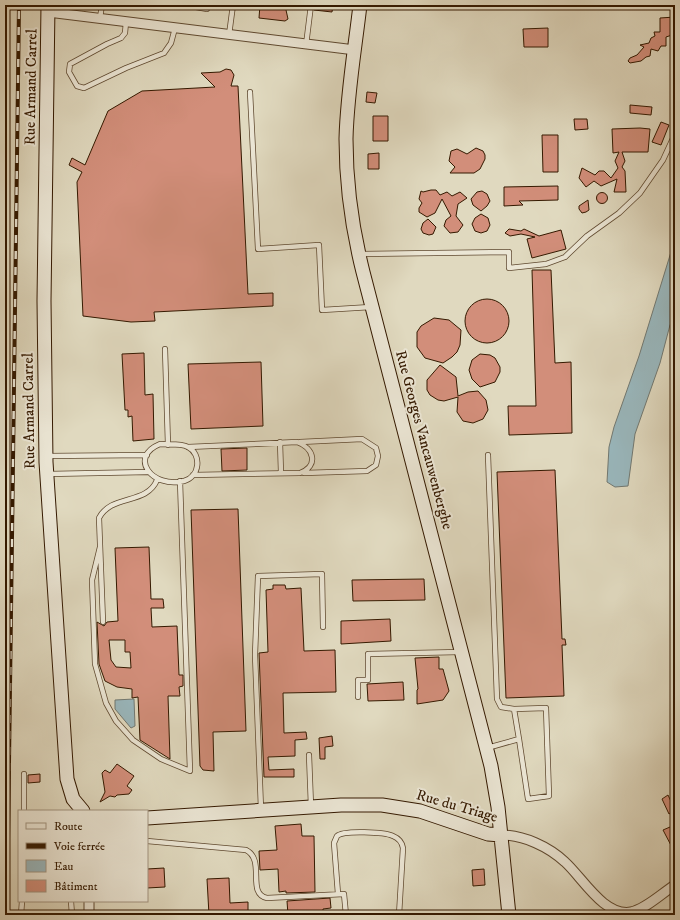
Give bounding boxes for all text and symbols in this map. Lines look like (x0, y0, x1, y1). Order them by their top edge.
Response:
street label: Rue Armand Carrel (20, 28, 42, 145)
street label: Rue Georges Vancauwenberghe (391, 348, 457, 532)
street label: Rue Armand Carrel (18, 352, 40, 469)
street label: Rue du Triage (414, 785, 500, 827)
legend (18, 810, 148, 902)
text: Route (54, 819, 82, 834)
text: Voie ferrée (53, 839, 105, 854)
text: Eau (54, 859, 74, 874)
text: Bâtiment (54, 879, 98, 894)

